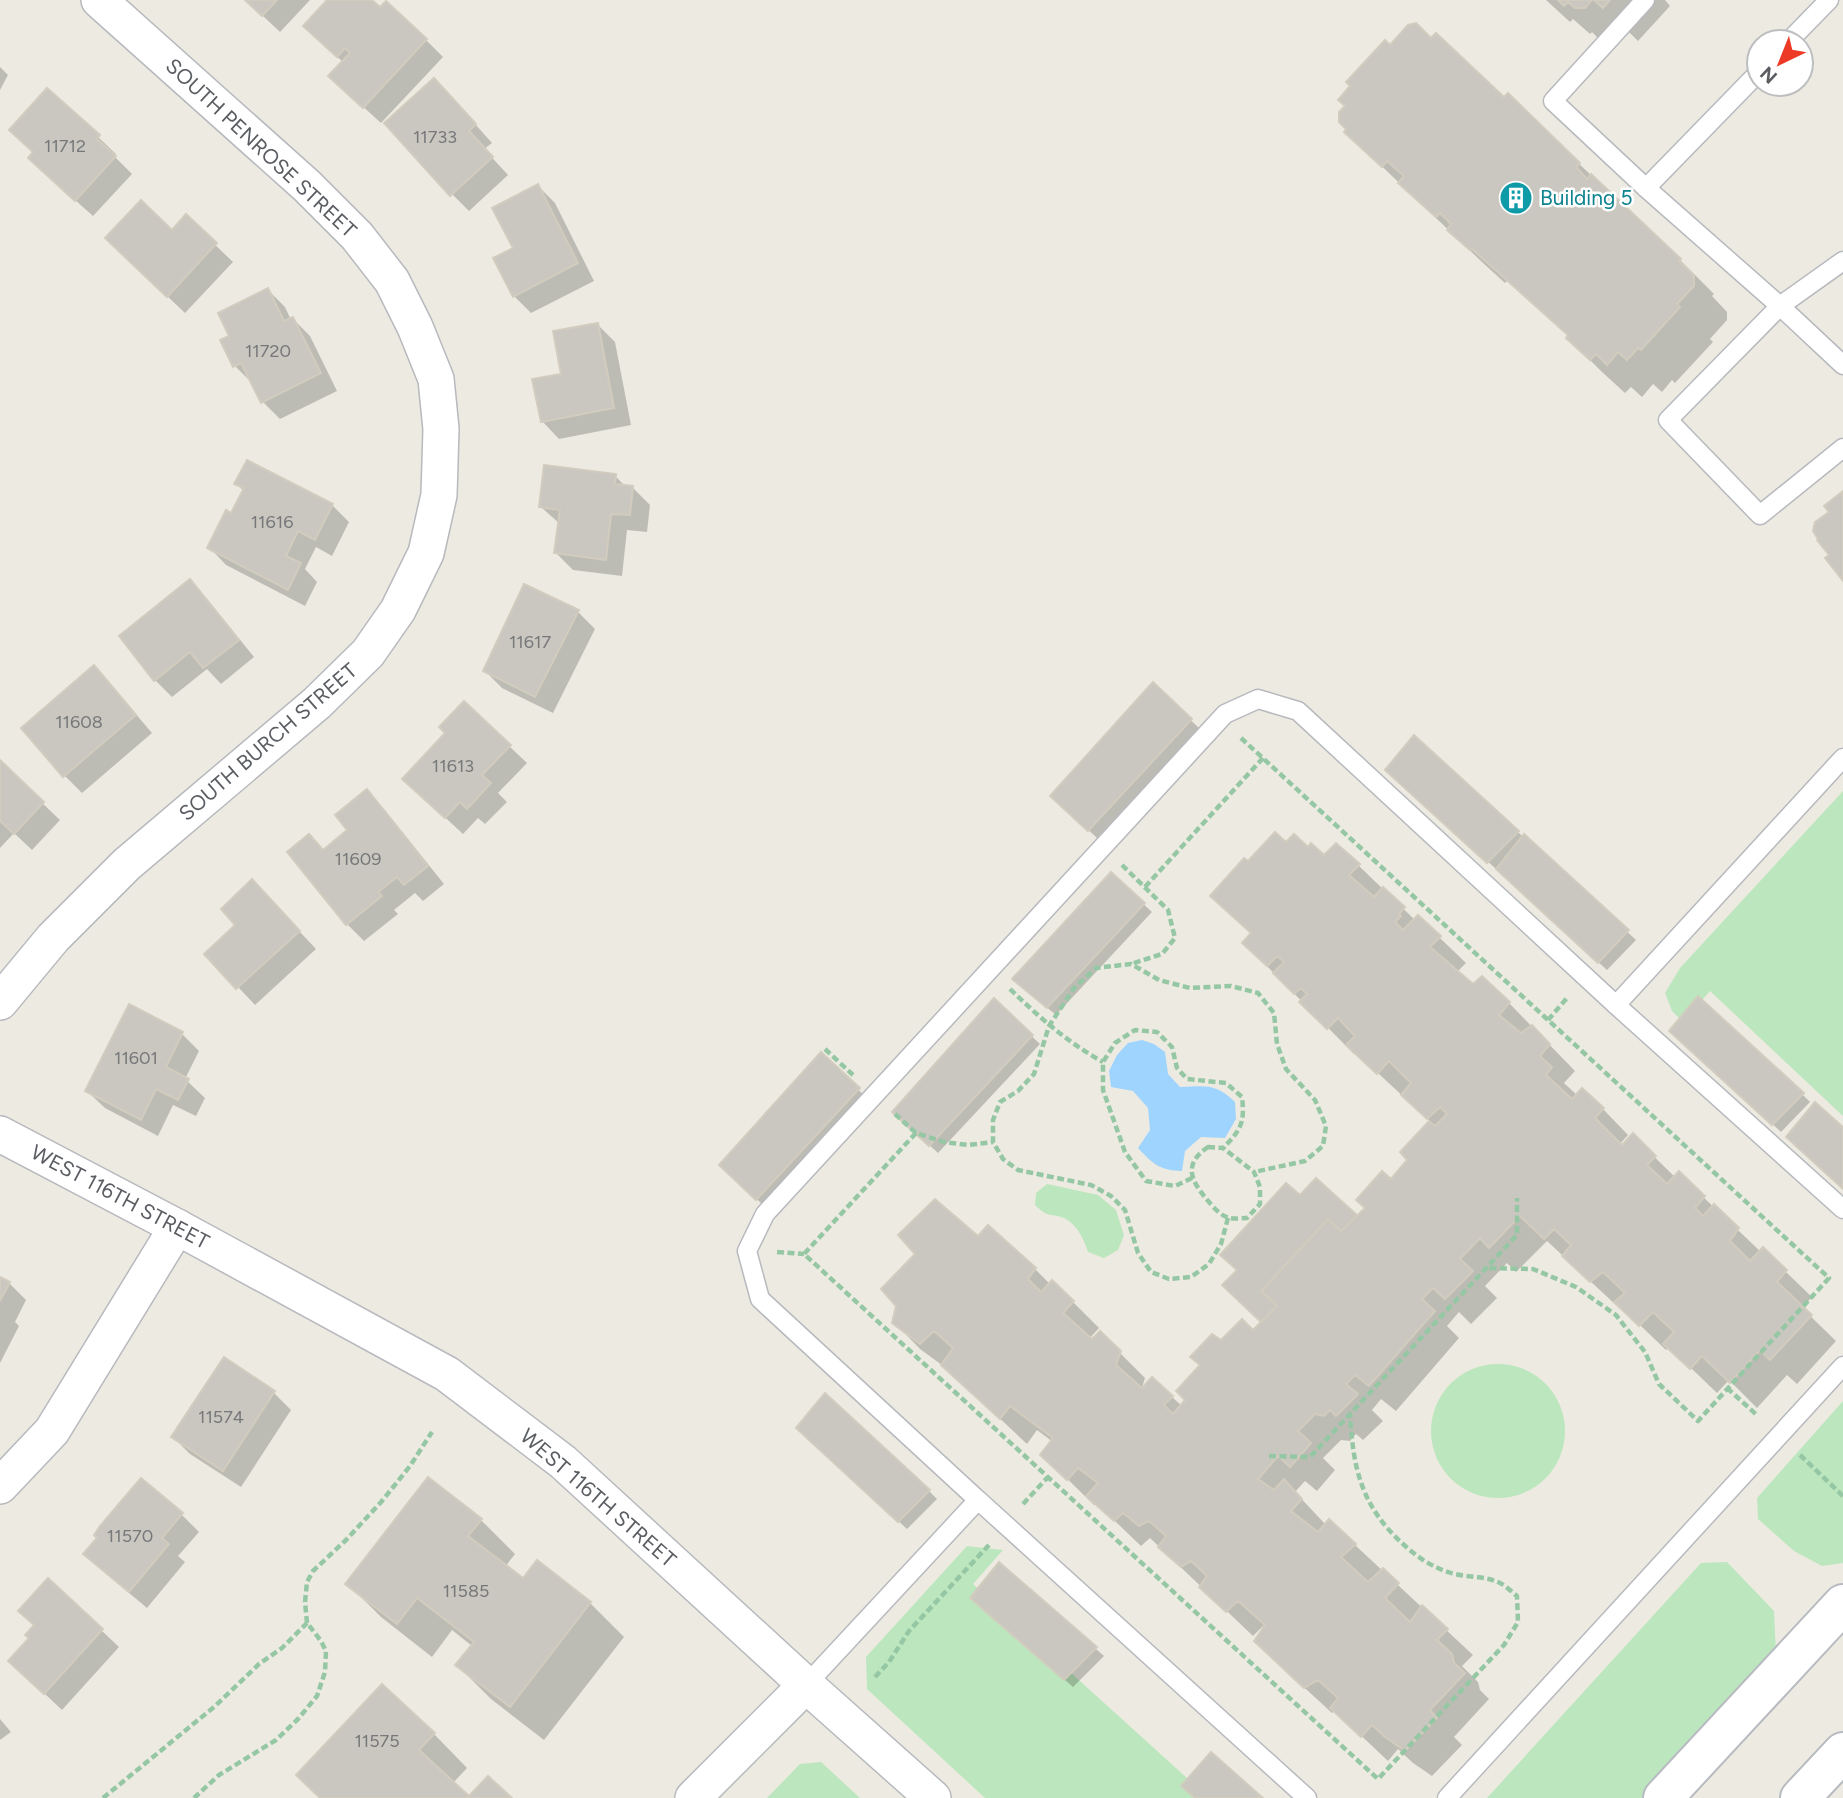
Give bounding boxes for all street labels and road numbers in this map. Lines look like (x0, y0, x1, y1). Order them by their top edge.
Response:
street label: SOUTH PENROSE STREET (161, 53, 362, 243)
street label: SOUTH BURCH STREET (174, 657, 362, 826)
street label: WEST 116TH STREET (27, 1139, 214, 1254)
street label: WEST 116TH STREET (515, 1423, 682, 1572)

